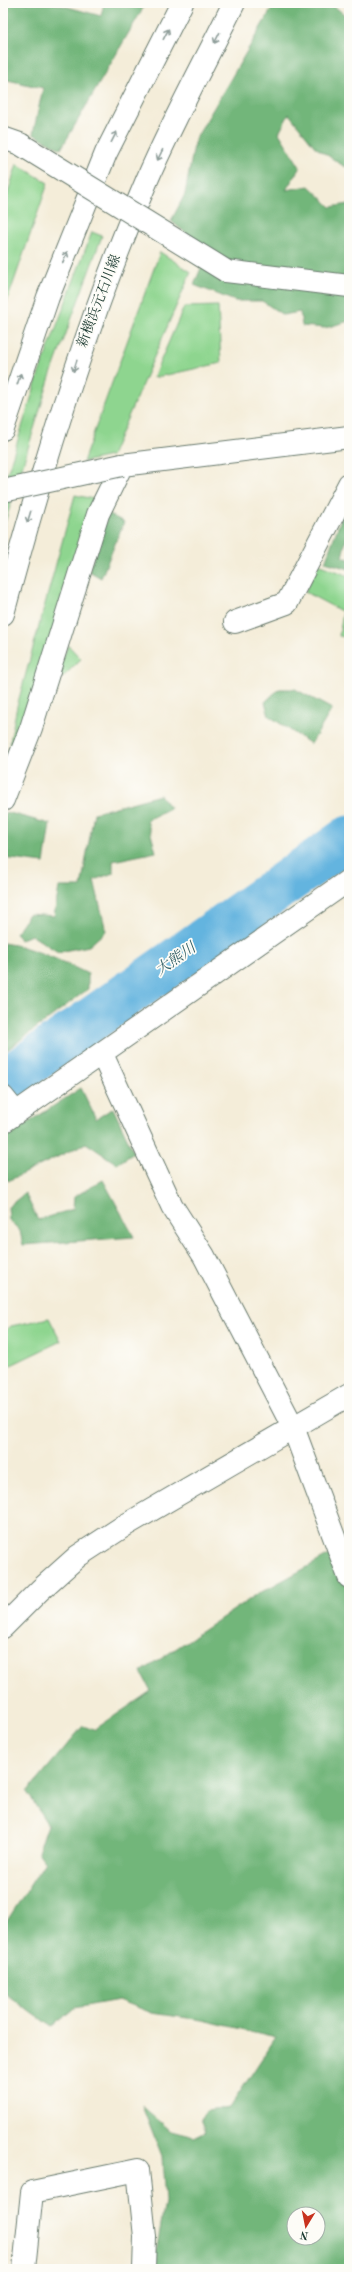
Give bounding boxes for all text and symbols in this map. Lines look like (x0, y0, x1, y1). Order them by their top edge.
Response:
one-way arrow (163, 29, 170, 41)
one-way arrow (213, 32, 220, 44)
one-way arrow (111, 131, 119, 143)
one-way arrow (156, 148, 163, 160)
one-way arrow (61, 252, 69, 264)
street label: 新横浜元石川線 (74, 252, 123, 349)
one-way arrow (71, 360, 78, 373)
one-way arrow (16, 373, 24, 385)
one-way arrow (25, 511, 32, 524)
water label: 大熊川 (152, 938, 200, 979)
north arrow (286, 2206, 326, 2246)
text: N (299, 2228, 310, 2241)

